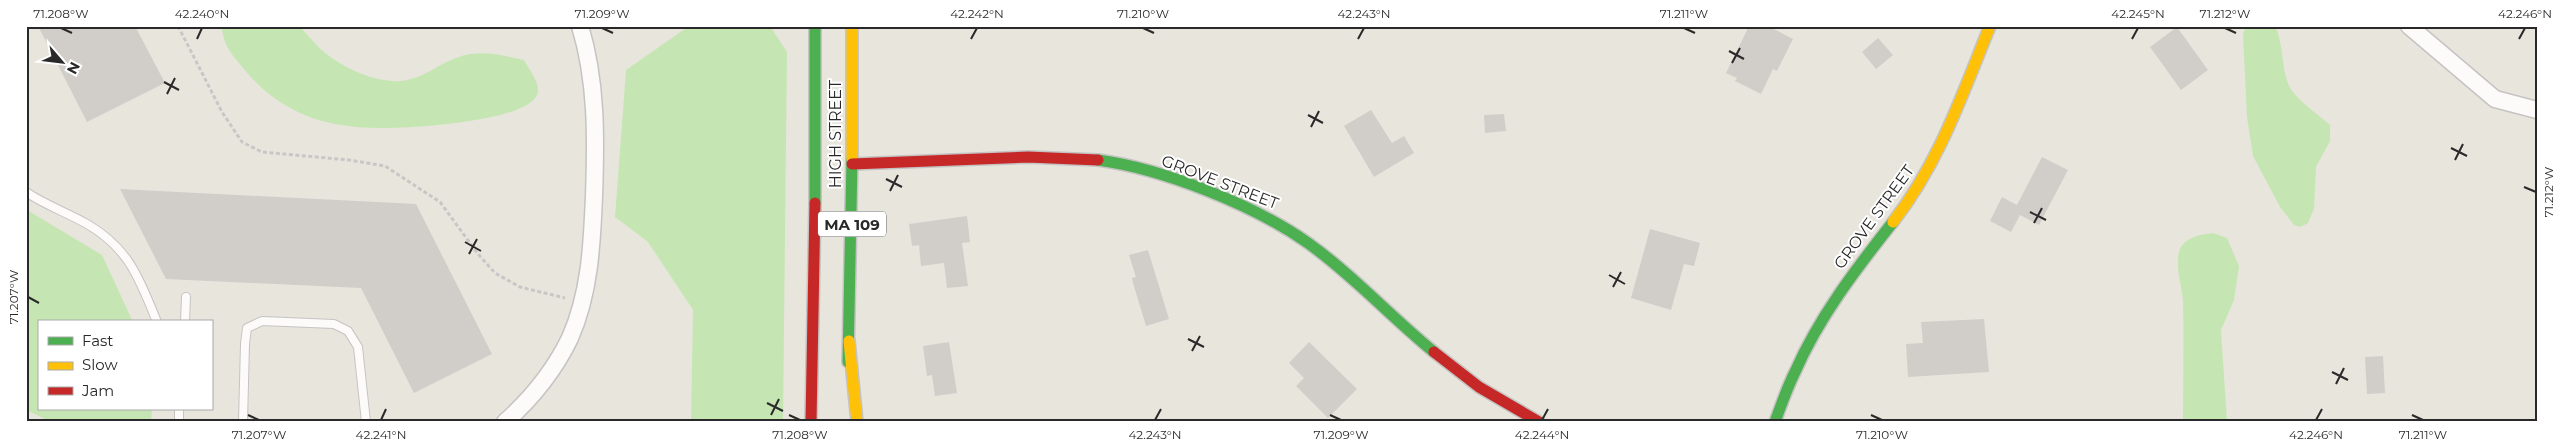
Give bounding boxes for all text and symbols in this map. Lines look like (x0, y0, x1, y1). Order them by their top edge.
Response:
text: 71.208°W (33, 6, 89, 21)
text: 42.240°N (175, 6, 229, 21)
text: 71.209°W (575, 6, 629, 21)
text: 42.242°N (950, 6, 1004, 21)
text: 71.210°W (1117, 6, 1169, 21)
text: 42.243°N (1337, 6, 1391, 21)
text: 71.211°W (1660, 6, 1708, 21)
text: 42.245°N (2111, 6, 2165, 21)
text: 71.212°W (2200, 6, 2250, 21)
text: 42.246°N (2498, 6, 2552, 21)
north arrow (38, 38, 88, 88)
text: N (63, 59, 84, 77)
street label: HIGH STREET (826, 79, 845, 188)
street label: GROVE STREET (1159, 151, 1282, 213)
street label: GROVE STREET (1830, 161, 1919, 273)
text: 71.212°W (2541, 167, 2556, 217)
road number: MA 109 (818, 212, 886, 236)
text: 71.207°W (6, 270, 21, 324)
legend (38, 320, 212, 410)
text: Fast (82, 331, 113, 350)
text: Slow (82, 355, 118, 374)
text: Jam (81, 381, 114, 400)
text: 71.207°W (232, 427, 286, 442)
text: 42.241°N (356, 427, 406, 442)
text: 71.208°W (772, 427, 828, 442)
text: 42.243°N (1128, 427, 1182, 442)
text: 71.209°W (1314, 427, 1368, 442)
text: 42.244°N (1515, 427, 1569, 442)
text: 71.210°W (1856, 427, 1908, 442)
text: 42.246°N (2289, 427, 2343, 442)
text: 71.211°W (2399, 427, 2447, 442)

